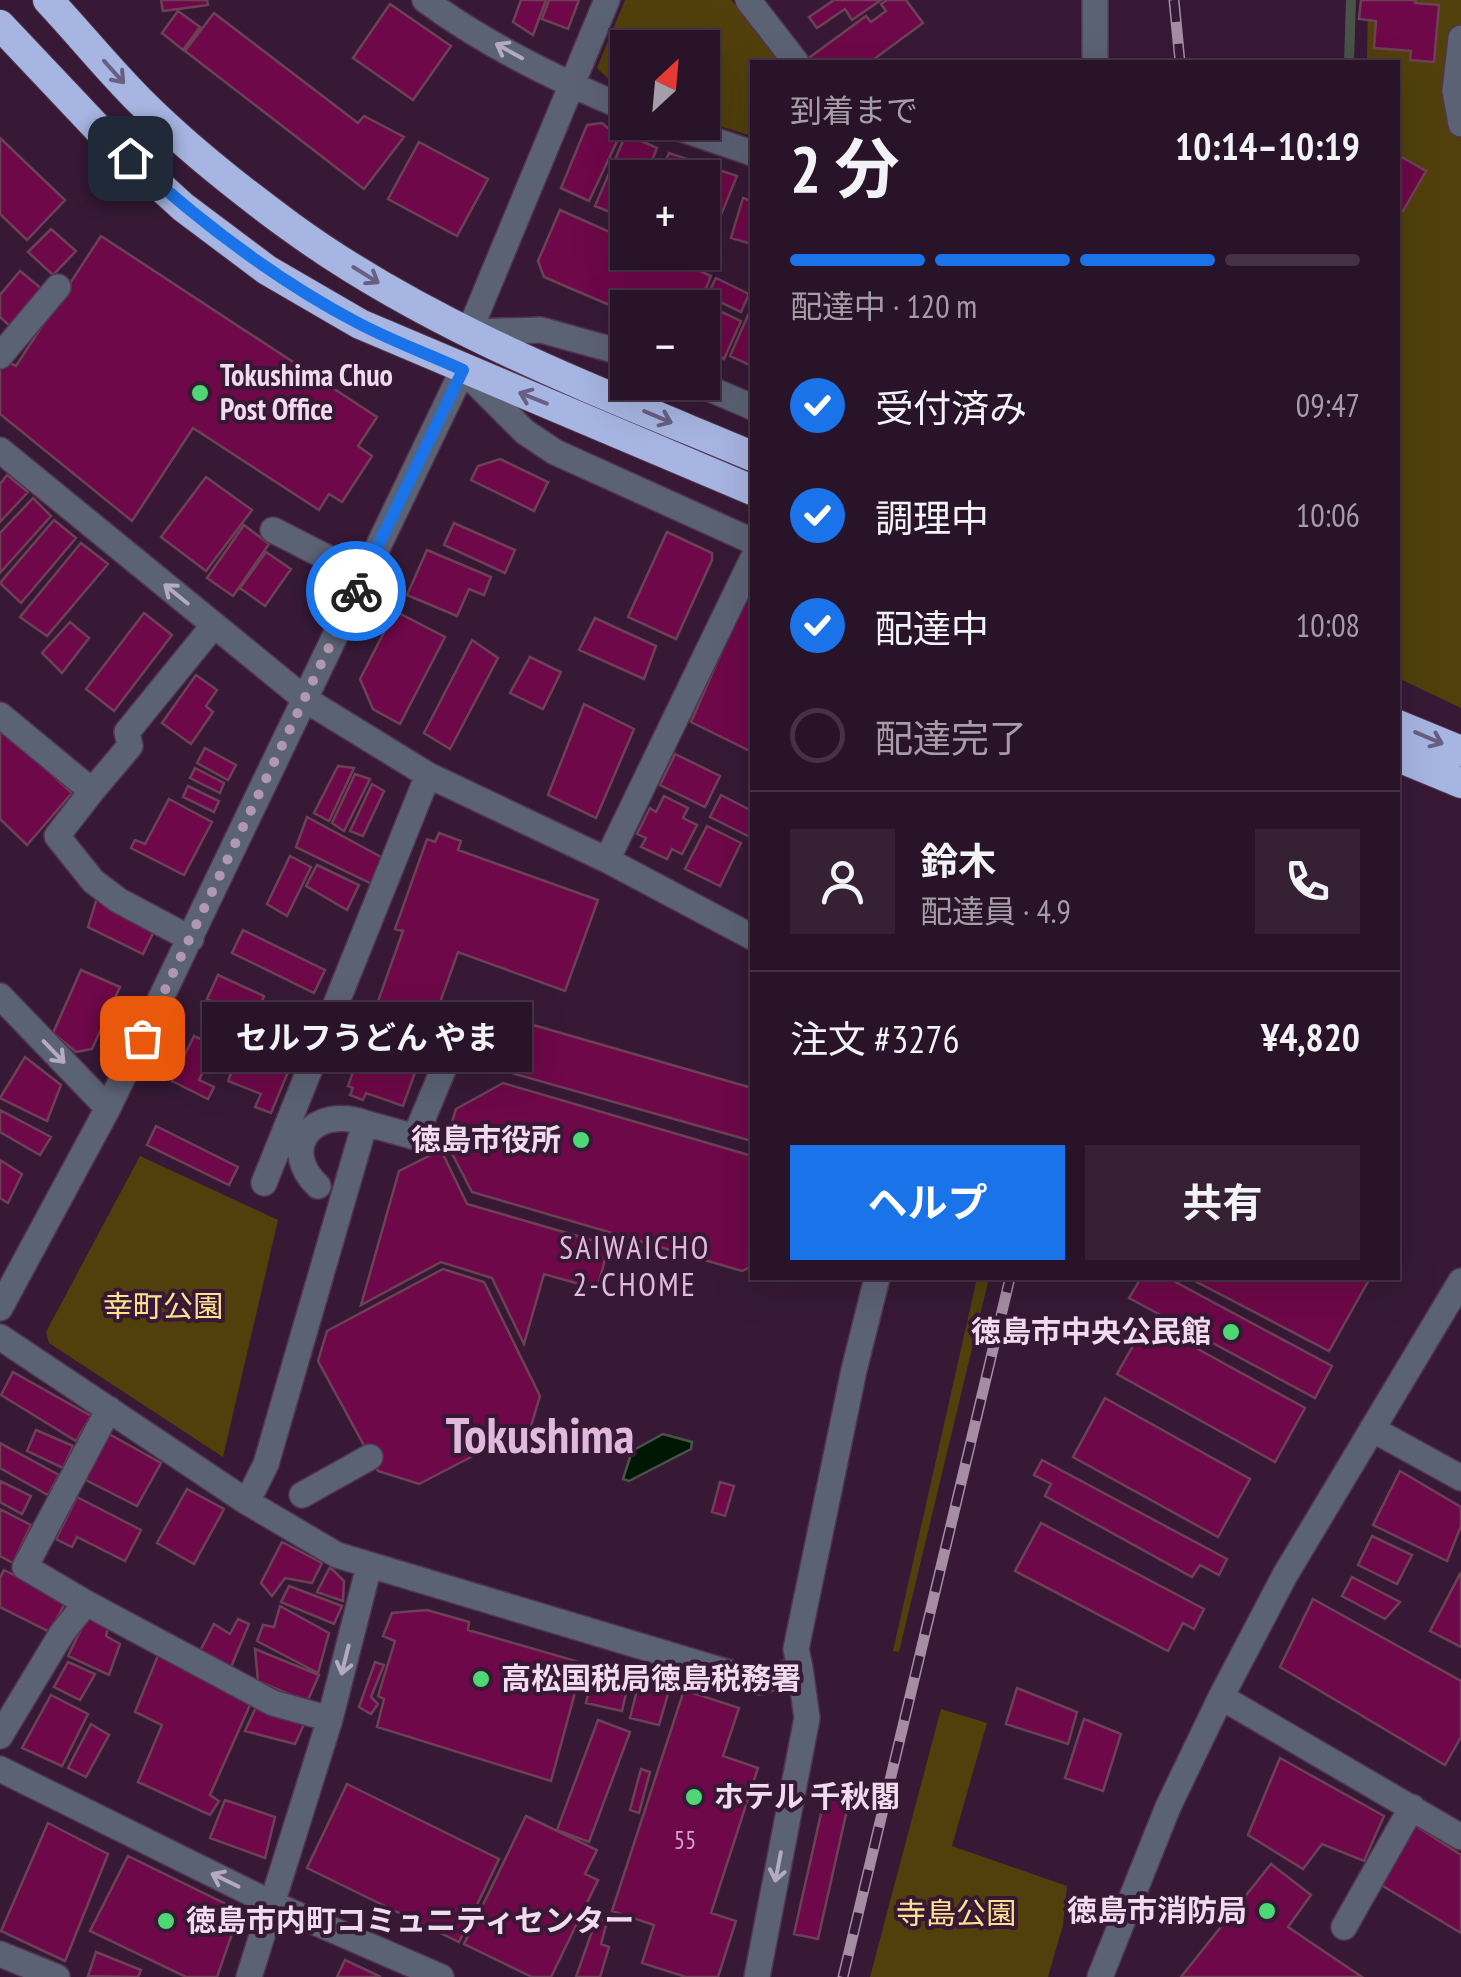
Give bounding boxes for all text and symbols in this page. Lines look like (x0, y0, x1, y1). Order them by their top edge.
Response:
north arrow (610, 30, 720, 140)
map controls (610, 30, 720, 400)
one-way arrow (494, 40, 524, 60)
one-way arrow (102, 59, 125, 84)
text: 到着まで (790, 89, 918, 131)
pin (88, 116, 173, 201)
text: 10:14–10:19 (1175, 121, 1360, 170)
text: 2 分 (790, 126, 899, 210)
icon: home (103, 131, 158, 186)
button: + (610, 160, 720, 270)
one-way arrow (351, 265, 380, 285)
text: 配達中 · 120 m (790, 285, 977, 327)
button: − (610, 290, 720, 400)
place label: Tokushima Chuo Post Office (220, 355, 393, 428)
icon: check (790, 378, 845, 433)
marker: Tokushima Chuo Post Office (189, 382, 211, 404)
text: 受付済み (875, 383, 1027, 432)
text: 09:47 (1296, 384, 1360, 426)
one-way arrow (519, 388, 549, 406)
one-way arrow (642, 409, 673, 427)
icon: check (790, 488, 845, 543)
text: 調理中 (875, 493, 989, 542)
text: 10:06 (1296, 494, 1360, 536)
courier (306, 541, 406, 641)
icon: bike (329, 564, 384, 619)
one-way arrow (164, 583, 190, 605)
icon: check (790, 598, 845, 653)
text: 配達中 (875, 603, 989, 652)
text: 10:08 (1296, 604, 1360, 646)
text: 配達完了 (875, 713, 1027, 762)
one-way arrow (1413, 730, 1444, 748)
button: person (790, 829, 895, 934)
button: phone (1255, 829, 1360, 934)
text: 鈴木 (920, 836, 996, 885)
text: 配達員 · 4.9 (920, 890, 1071, 932)
pin (100, 996, 185, 1081)
callout: セルフうどん やま (202, 1003, 532, 1073)
icon: bag (115, 1011, 170, 1066)
text: ¥4,820 (1261, 1012, 1360, 1061)
text: 注文 #3276 (790, 1014, 960, 1063)
text: セルフうどん やま (236, 1016, 498, 1058)
one-way arrow (42, 1039, 65, 1064)
place label: 徳島市役所 (411, 1119, 561, 1158)
marker: 徳島市役所 (570, 1129, 592, 1151)
button: ヘルプ (790, 1145, 1065, 1260)
button: 共有 (1085, 1145, 1360, 1260)
district label: SAIWAICHO 2-CHOME (559, 1226, 711, 1305)
park label: 幸町公園 (103, 1286, 223, 1325)
place label: 徳島市中央公民館 (971, 1311, 1211, 1350)
marker: 徳島市中央公民館 (1220, 1321, 1242, 1343)
district label: Tokushima (446, 1402, 634, 1467)
one-way arrow (335, 1643, 353, 1675)
place label: 高松国税局徳島税務署 (501, 1658, 801, 1697)
marker: 高松国税局徳島税務署 (470, 1668, 492, 1690)
place label: ホテル 千秋閣 (714, 1776, 900, 1815)
marker: ホテル 千秋閣 (683, 1786, 705, 1808)
house number: 55 (674, 1824, 696, 1856)
one-way arrow (768, 1851, 787, 1883)
one-way arrow (210, 1870, 240, 1889)
place label: 徳島市消防局 (1067, 1890, 1247, 1929)
park label: 寺島公園 (896, 1893, 1016, 1932)
place label: 徳島市内町コミュニティセンター (186, 1900, 634, 1939)
marker: 徳島市消防局 (1256, 1900, 1278, 1922)
marker: 徳島市内町コミュニティセンター (155, 1910, 177, 1932)

